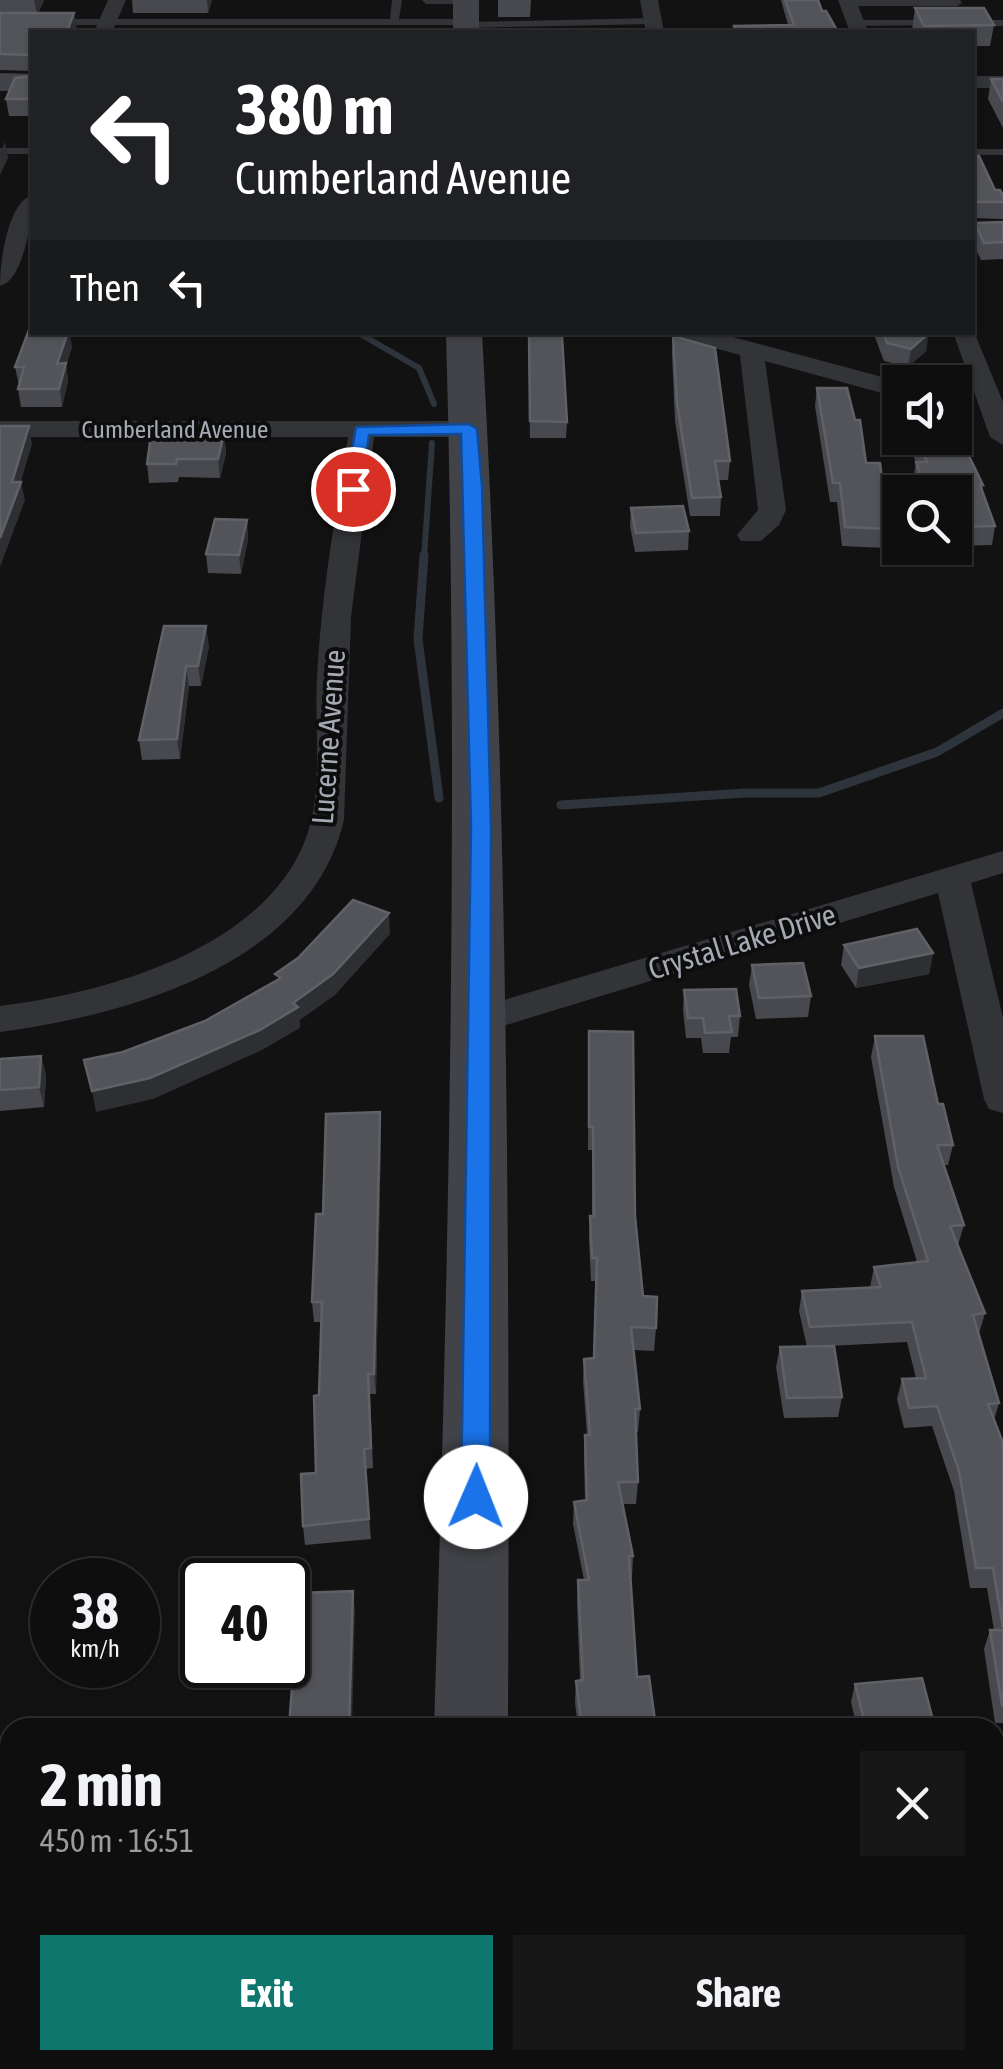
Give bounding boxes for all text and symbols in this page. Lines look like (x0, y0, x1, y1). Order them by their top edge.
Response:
text: 380 m (235, 69, 394, 149)
icon: left (70, 70, 200, 200)
text: Cumberland Avenue (235, 152, 571, 204)
icon: left (160, 260, 215, 315)
text: Then (70, 266, 140, 309)
map controls (882, 365, 972, 565)
button: sound (882, 365, 972, 455)
street label: Cumberland Avenue (82, 415, 268, 443)
pin (311, 447, 396, 532)
icon: arrive (326, 462, 381, 517)
button: search (882, 475, 972, 565)
street label: Lucerne Avenue (305, 648, 351, 825)
street label: Crystal Lake Drive (644, 896, 839, 986)
position arrow (424, 1445, 528, 1549)
speed limit sign: 40 (180, 1558, 310, 1688)
text: 38 (71, 1582, 118, 1640)
text: km/h (70, 1634, 120, 1662)
text: 2 min (40, 1750, 163, 1819)
button: close (860, 1751, 965, 1856)
text: 450 m · 16:51 (40, 1822, 194, 1859)
button: Exit (40, 1935, 493, 2050)
button: Share (513, 1935, 965, 2050)

